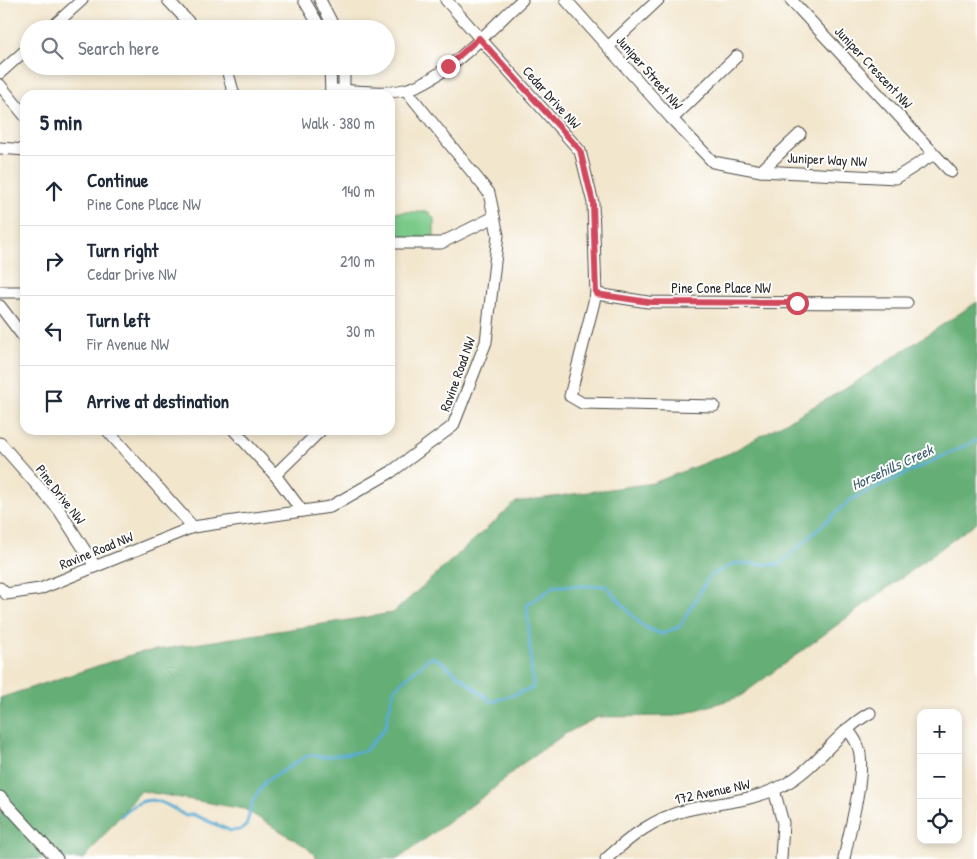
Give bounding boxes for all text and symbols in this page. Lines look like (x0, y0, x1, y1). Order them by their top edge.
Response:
search box (20, 20, 395, 75)
street label: Juniper Crescent NW (830, 22, 917, 113)
street label: Juniper Street NW (612, 31, 688, 114)
icon: search (38, 34, 66, 62)
text: Search here (78, 35, 159, 61)
route end (437, 55, 460, 78)
street label: Cedar Drive NW (519, 61, 586, 133)
text: 5 min (40, 108, 82, 137)
text: Walk · 380 m (302, 112, 375, 134)
street label: Juniper Way NW (787, 147, 868, 172)
text: Continue (87, 167, 148, 193)
icon: ahead (40, 177, 68, 205)
text: 140 m (341, 180, 375, 202)
text: Pine Cone Place NW (87, 193, 201, 215)
text: Turn right (87, 237, 158, 263)
icon: right (40, 247, 68, 275)
text: 210 m (340, 250, 375, 272)
text: Cedar Drive NW (87, 263, 177, 285)
street label: Pine Cone Place NW (671, 278, 771, 297)
route start (786, 292, 809, 315)
text: Turn left (87, 307, 150, 333)
icon: left (40, 317, 68, 345)
text: 30 m (346, 320, 375, 342)
text: Fir Avenue NW (87, 333, 169, 355)
street label: Ravine Road NW (435, 334, 479, 414)
icon: arrive (40, 387, 68, 415)
text: Arrive at destination (87, 388, 229, 414)
water label: Horsehills Creek (848, 438, 938, 495)
street label: Pine Drive NW (32, 460, 90, 528)
street label: Ravine Road NW (56, 526, 136, 573)
map controls (917, 709, 962, 844)
button: + (917, 709, 962, 754)
button: − (917, 754, 962, 799)
street label: 172 Avenue NW (673, 774, 752, 808)
button: locate (917, 799, 962, 844)

